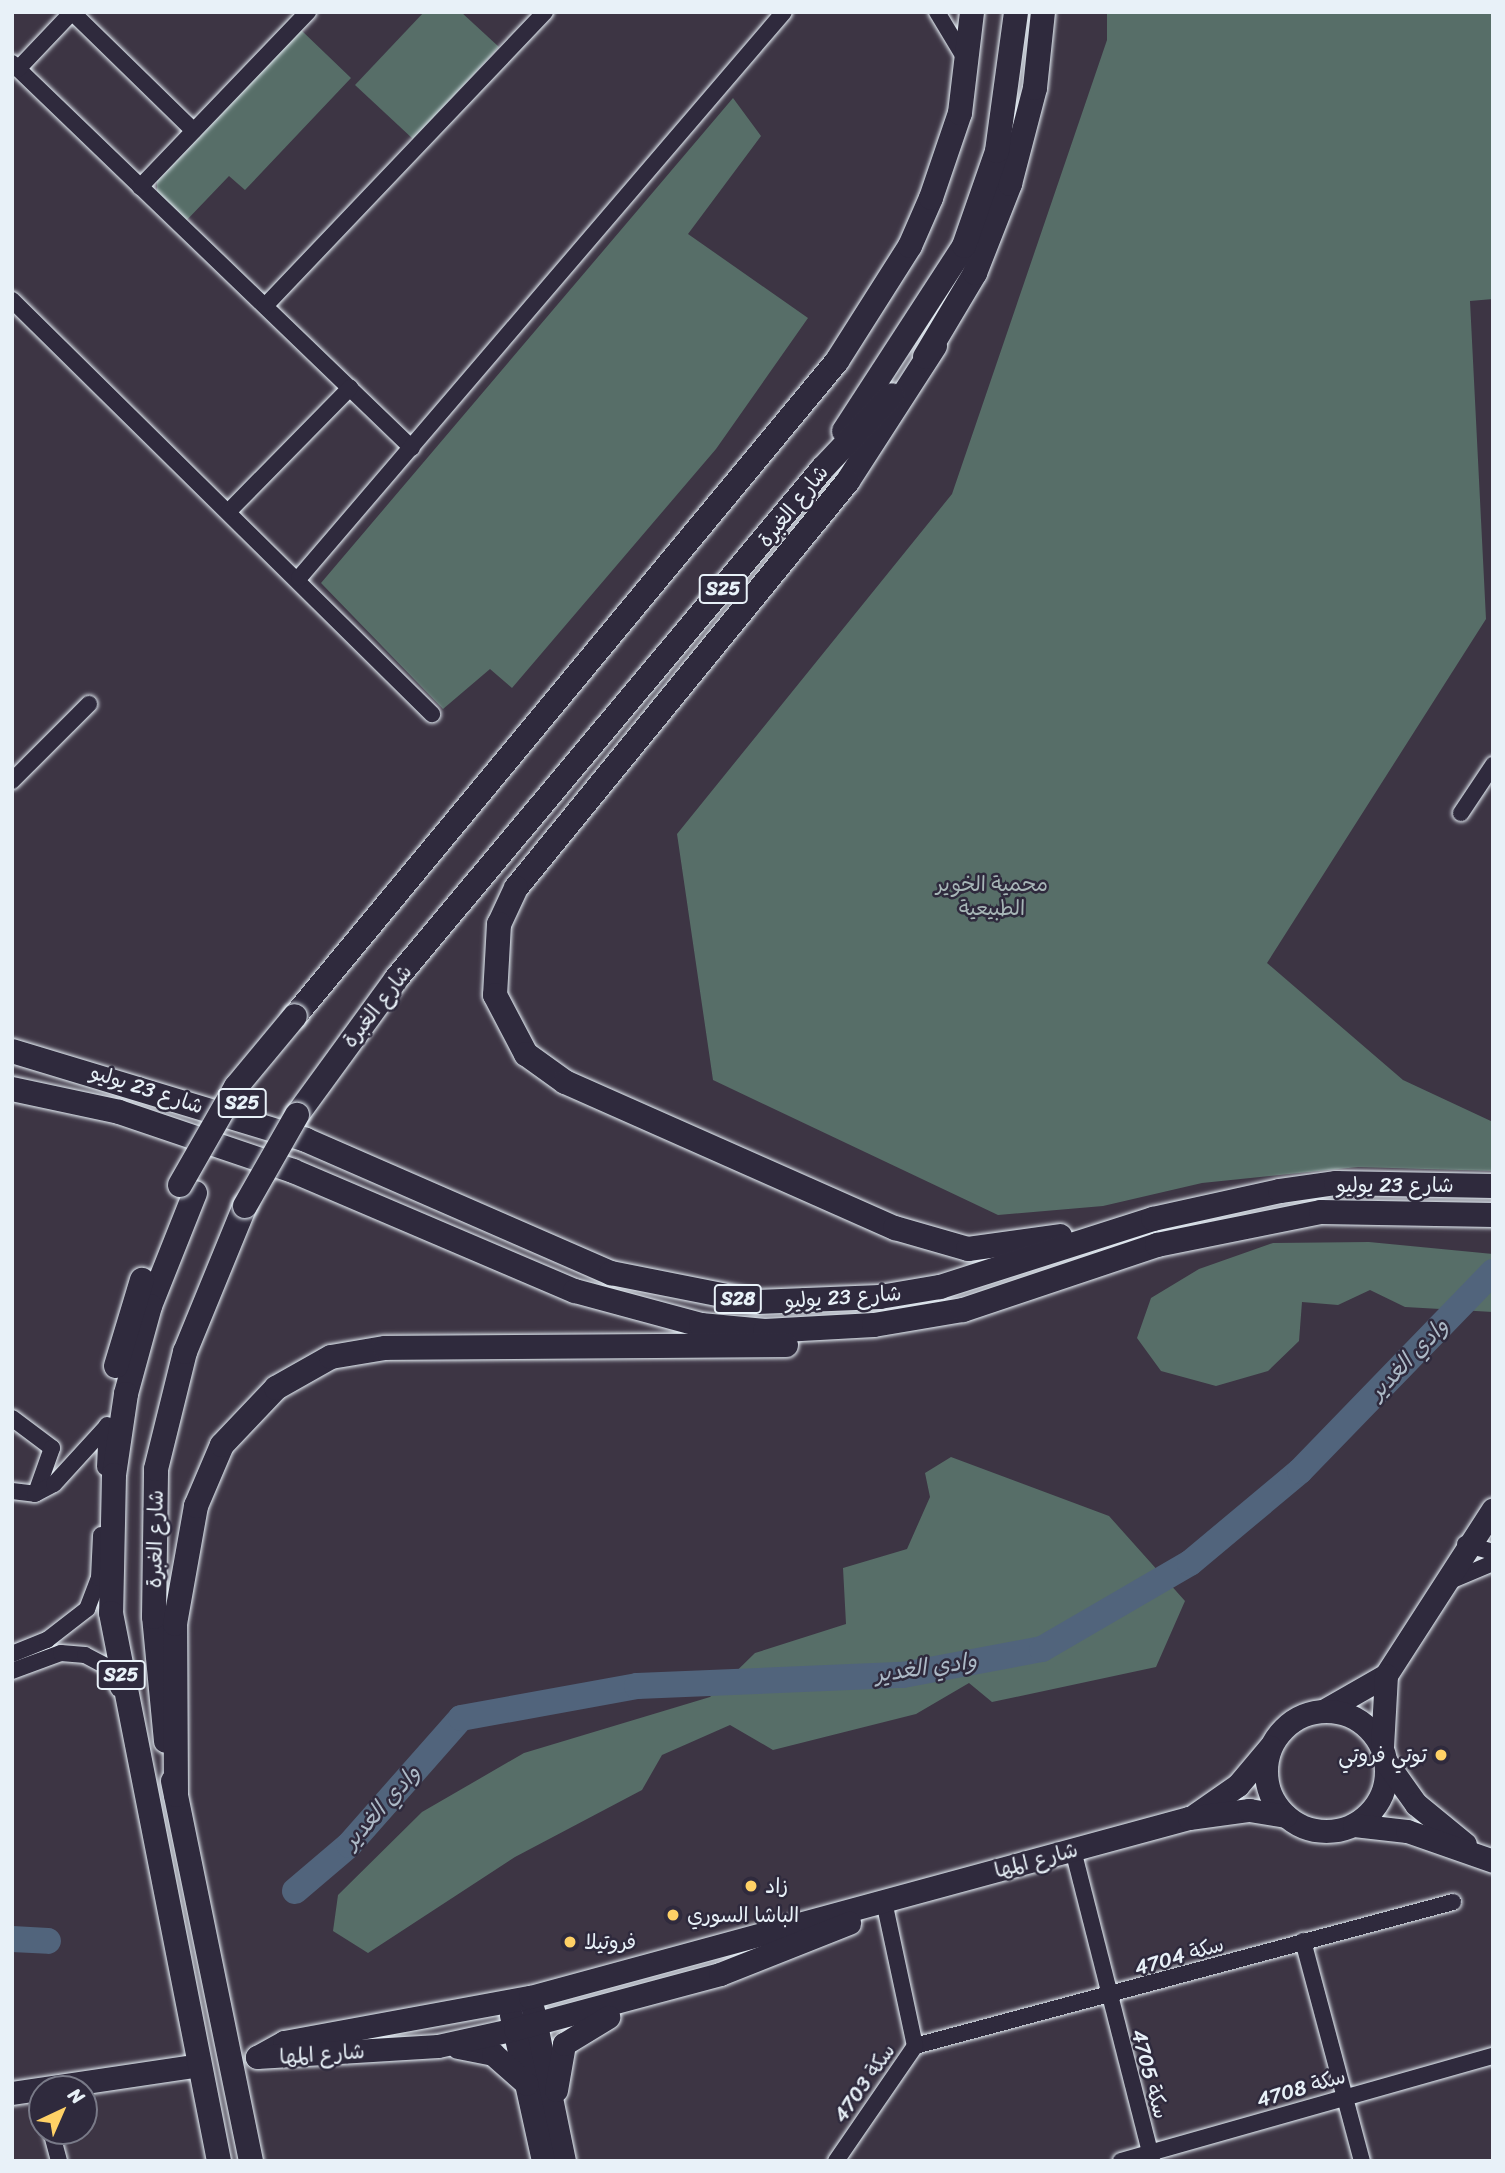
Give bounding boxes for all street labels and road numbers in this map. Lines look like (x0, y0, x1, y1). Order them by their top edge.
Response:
street label: شارع الغبرة (752, 460, 834, 552)
road number: S25 (698, 574, 748, 604)
street label: شارع الغبرة (337, 960, 417, 1052)
street label: شارع 23 يوليو (87, 1059, 207, 1119)
road number: S25 (218, 1088, 266, 1119)
street label: شارع 23 يوليو (1336, 1172, 1454, 1198)
street label: شارع 23 يوليو (784, 1280, 902, 1314)
road number: S28 (714, 1284, 762, 1315)
street label: شارع الغبرة (142, 1490, 168, 1588)
road number: S25 (96, 1660, 146, 1690)
street label: شارع المها (991, 1837, 1081, 1883)
street label: سكة 4704 (1131, 1931, 1227, 1981)
street label: 4705 سكة (1126, 2026, 1174, 2122)
street label: شارع المها (279, 2038, 365, 2070)
street label: 4703 سكة (828, 2039, 900, 2127)
street label: سكة 4708 (1254, 2063, 1348, 2113)

